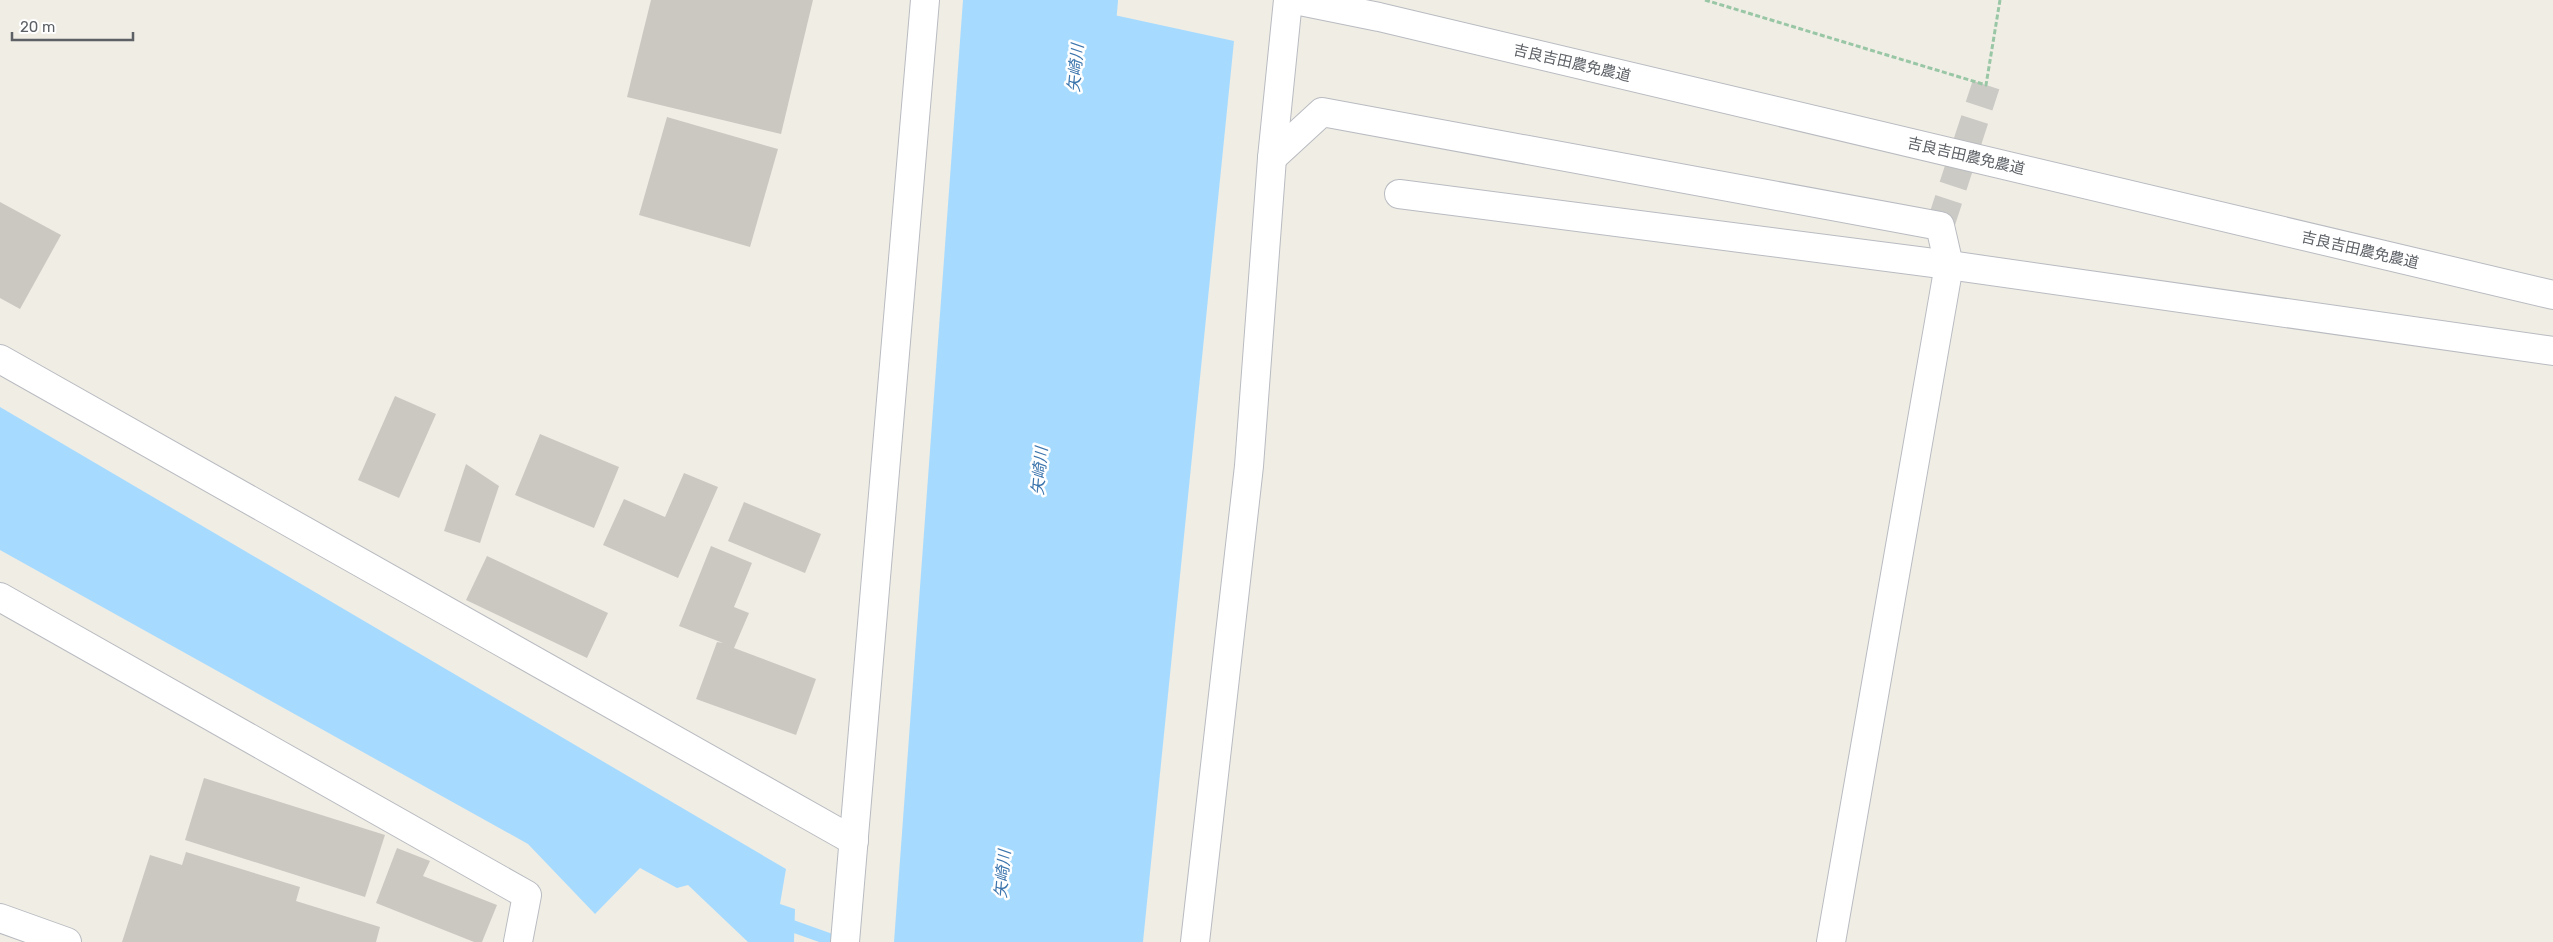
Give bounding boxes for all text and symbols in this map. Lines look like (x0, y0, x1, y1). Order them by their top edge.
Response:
scale bar (12, 10, 134, 42)
text: 20 m (20, 18, 55, 36)
water label: 矢崎川 (1064, 41, 1087, 93)
street label: 吉良吉田農免農道 (1512, 41, 1632, 85)
street label: 吉良吉田農免農道 (1906, 134, 2026, 178)
street label: 吉良吉田農免農道 (2300, 228, 2420, 272)
water label: 矢崎川 (1028, 444, 1051, 496)
water label: 矢崎川 (991, 847, 1014, 899)

